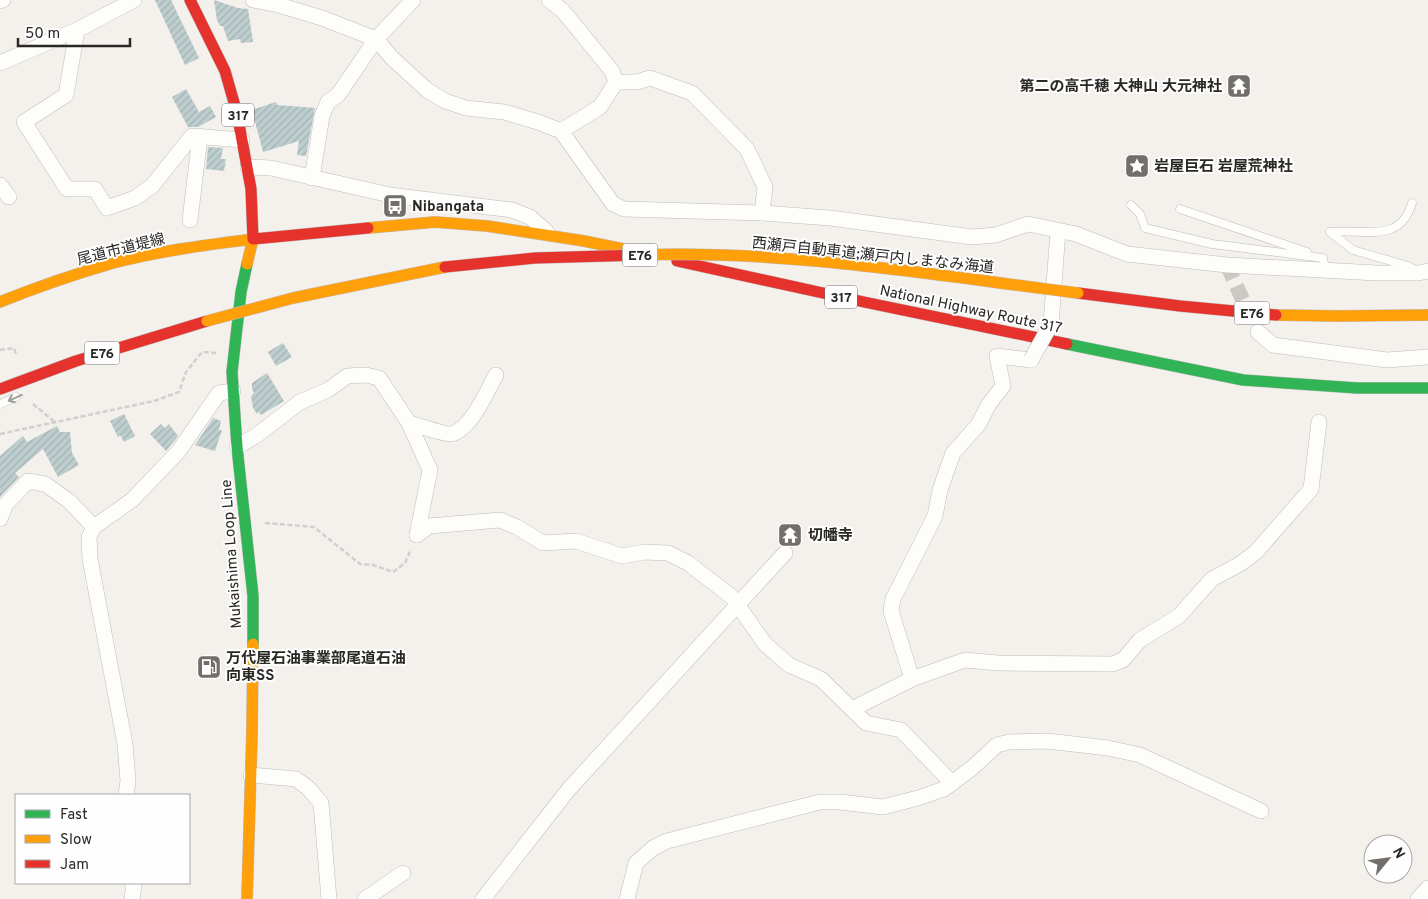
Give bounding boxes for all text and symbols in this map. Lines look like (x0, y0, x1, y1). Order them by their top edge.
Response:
scale bar (18, 15, 130, 47)
text: 50 m (25, 25, 60, 44)
temple icon: 第二の高千穂 大神山 大元神社 (1226, 73, 1252, 99)
place label: 第二の高千穂 大神山 大元神社 (1019, 77, 1222, 97)
road number: 317 (222, 104, 254, 126)
place icon: 岩屋巨石 岩屋荒神社 (1124, 153, 1150, 179)
place label: 岩屋巨石 岩屋荒神社 (1154, 157, 1293, 177)
bus stop icon: Nibangata (382, 193, 408, 219)
place label: Nibangata (412, 198, 484, 217)
street label: 尾道市道堤線 (75, 230, 167, 271)
street label: 西瀬戸自動車道;瀬戸内しまなみ海道 (751, 234, 995, 279)
road number: E76 (622, 244, 658, 266)
street label: National Highway Route 317 (878, 282, 1064, 339)
road number: 317 (825, 286, 857, 308)
road number: E76 (1234, 302, 1270, 324)
road number: E76 (84, 342, 120, 364)
one-way arrow (8, 393, 23, 403)
street label: Mukaishima Loop Line (218, 479, 247, 629)
temple icon: 切幡寺 (777, 522, 803, 548)
place label: 切幡寺 (808, 527, 853, 546)
place label: 万代屋石油事業部尾道石油 向東SS (226, 649, 406, 686)
fuel station icon: 万代屋石油事業部尾道石油 向東SS (196, 654, 222, 680)
legend (15, 794, 190, 884)
text: Fast (60, 806, 88, 825)
text: Slow (60, 831, 92, 850)
north arrow (1363, 834, 1413, 884)
text: N (1388, 845, 1408, 862)
text: Jam (60, 856, 89, 875)

